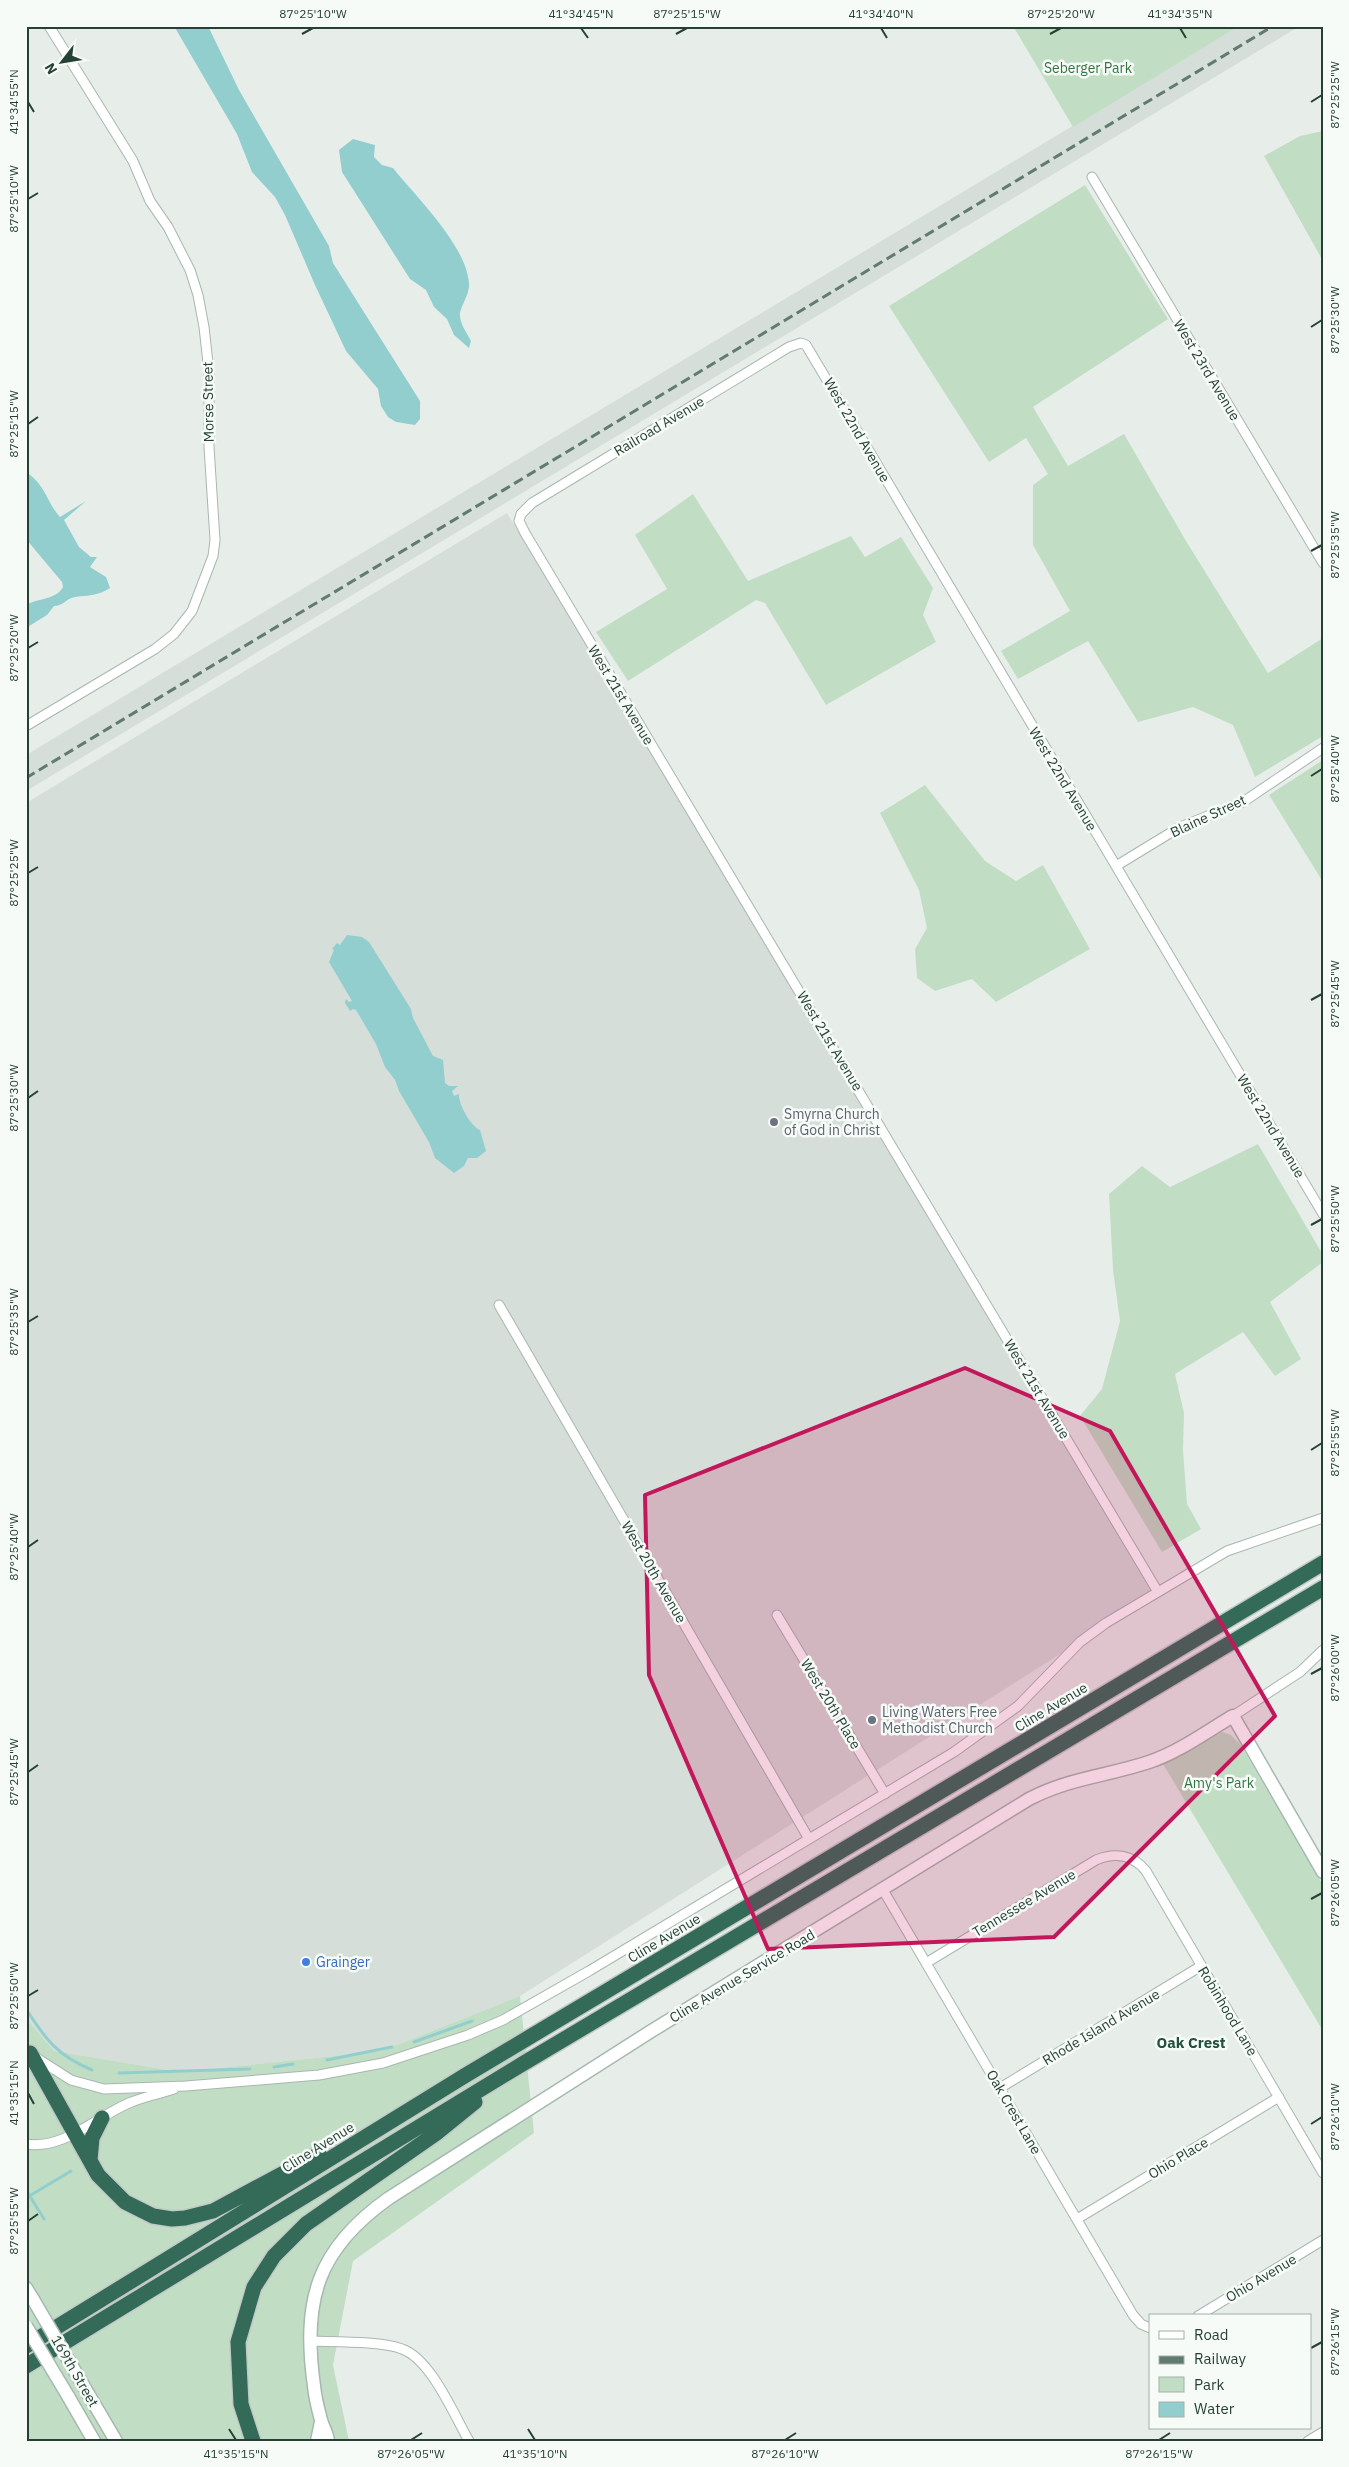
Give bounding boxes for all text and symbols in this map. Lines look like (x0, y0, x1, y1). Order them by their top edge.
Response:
text: 87°25'10"W (279, 6, 347, 21)
text: 41°34'45"N (548, 6, 614, 21)
text: 87°25'15"W (653, 6, 721, 21)
text: 41°34'40"N (848, 6, 914, 21)
text: 87°25'20"W (1027, 6, 1095, 21)
text: 41°34'35"N (1147, 6, 1213, 21)
north arrow (38, 38, 88, 88)
park label: Seberger Park (1044, 59, 1133, 77)
text: N (41, 60, 61, 78)
text: 87°25'25"W (1327, 61, 1342, 129)
text: 41°34'55"N (6, 69, 21, 135)
text: 87°25'10"W (6, 165, 21, 233)
text: 87°25'30"W (1327, 286, 1342, 354)
street label: West 23rd Avenue (1170, 316, 1244, 424)
street label: Morse Street (198, 361, 218, 442)
street label: West 22nd Avenue (820, 374, 894, 486)
text: 87°25'15"W (6, 390, 21, 458)
street label: Railroad Avenue (611, 392, 708, 460)
text: 87°25'35"W (1327, 511, 1342, 579)
text: 87°25'20"W (6, 614, 21, 682)
street label: West 21st Avenue (584, 642, 658, 748)
street label: West 22nd Avenue (1025, 724, 1101, 834)
text: 87°25'40"W (1327, 735, 1342, 803)
street label: Blaine Street (1167, 791, 1249, 841)
text: 87°25'25"W (6, 839, 21, 907)
text: 87°25'45"W (1327, 960, 1342, 1028)
street label: West 21st Avenue (793, 988, 867, 1094)
text: 87°25'30"W (6, 1064, 21, 1132)
street label: West 22nd Avenue (1233, 1071, 1309, 1181)
place label: Smyrna Church of God in Christ (784, 1105, 880, 1139)
marker: Smyrna Church of God in Christ (768, 1116, 780, 1128)
text: 87°25'50"W (1327, 1185, 1342, 1253)
text: 87°25'35"W (6, 1288, 21, 1356)
street label: West 21st Avenue (1000, 1336, 1074, 1442)
text: 87°25'55"W (1327, 1409, 1342, 1477)
text: 87°25'40"W (6, 1513, 21, 1581)
street label: West 20th Avenue (618, 1518, 691, 1626)
text: 87°26'00"W (1327, 1634, 1342, 1702)
street label: West 20th Place (797, 1656, 865, 1753)
street label: Cline Avenue (1011, 1678, 1091, 1736)
place label: Living Waters Free Methodist Church (882, 1703, 997, 1737)
marker: Living Waters Free Methodist Church (866, 1714, 878, 1726)
text: 87°25'45"W (6, 1738, 21, 1806)
park label: Amy's Park (1184, 1774, 1255, 1792)
text: 87°26'05"W (1327, 1859, 1342, 1927)
street label: Tennessee Avenue (969, 1865, 1079, 1941)
street label: Cline Avenue (624, 1909, 704, 1967)
street label: Cline Avenue Service Road (666, 1925, 818, 2027)
place label: Grainger (316, 1953, 370, 1971)
marker: Grainger (300, 1956, 312, 1968)
text: 87°25'50"W (6, 1962, 21, 2030)
street label: Robinhood Lane (1194, 1963, 1262, 2059)
street label: Rhode Island Avenue (1039, 1985, 1163, 2069)
district label: Oak Crest (1157, 2033, 1226, 2052)
text: 41°35'15"N (6, 2060, 21, 2126)
street label: Oak Crest Lane (983, 2067, 1046, 2158)
text: 87°26'10"W (1327, 2083, 1342, 2151)
street label: Cline Avenue (279, 2118, 358, 2176)
street label: Ohio Place (1145, 2133, 1212, 2183)
text: 87°25'55"W (6, 2187, 21, 2255)
street label: Ohio Avenue (1222, 2250, 1300, 2306)
text: 87°26'15"W (1327, 2308, 1342, 2376)
legend (1149, 2314, 1312, 2430)
text: Road (1194, 2325, 1229, 2344)
street label: 169th Street (47, 2332, 103, 2410)
text: Railway (1194, 2349, 1247, 2368)
text: Park (1194, 2375, 1224, 2394)
text: Water (1194, 2399, 1235, 2418)
text: 41°35'15"N (203, 2446, 269, 2461)
text: 87°26'05"W (377, 2446, 445, 2461)
text: 41°35'10"N (502, 2446, 568, 2461)
text: 87°26'10"W (751, 2446, 819, 2461)
text: 87°26'15"W (1125, 2446, 1193, 2461)

